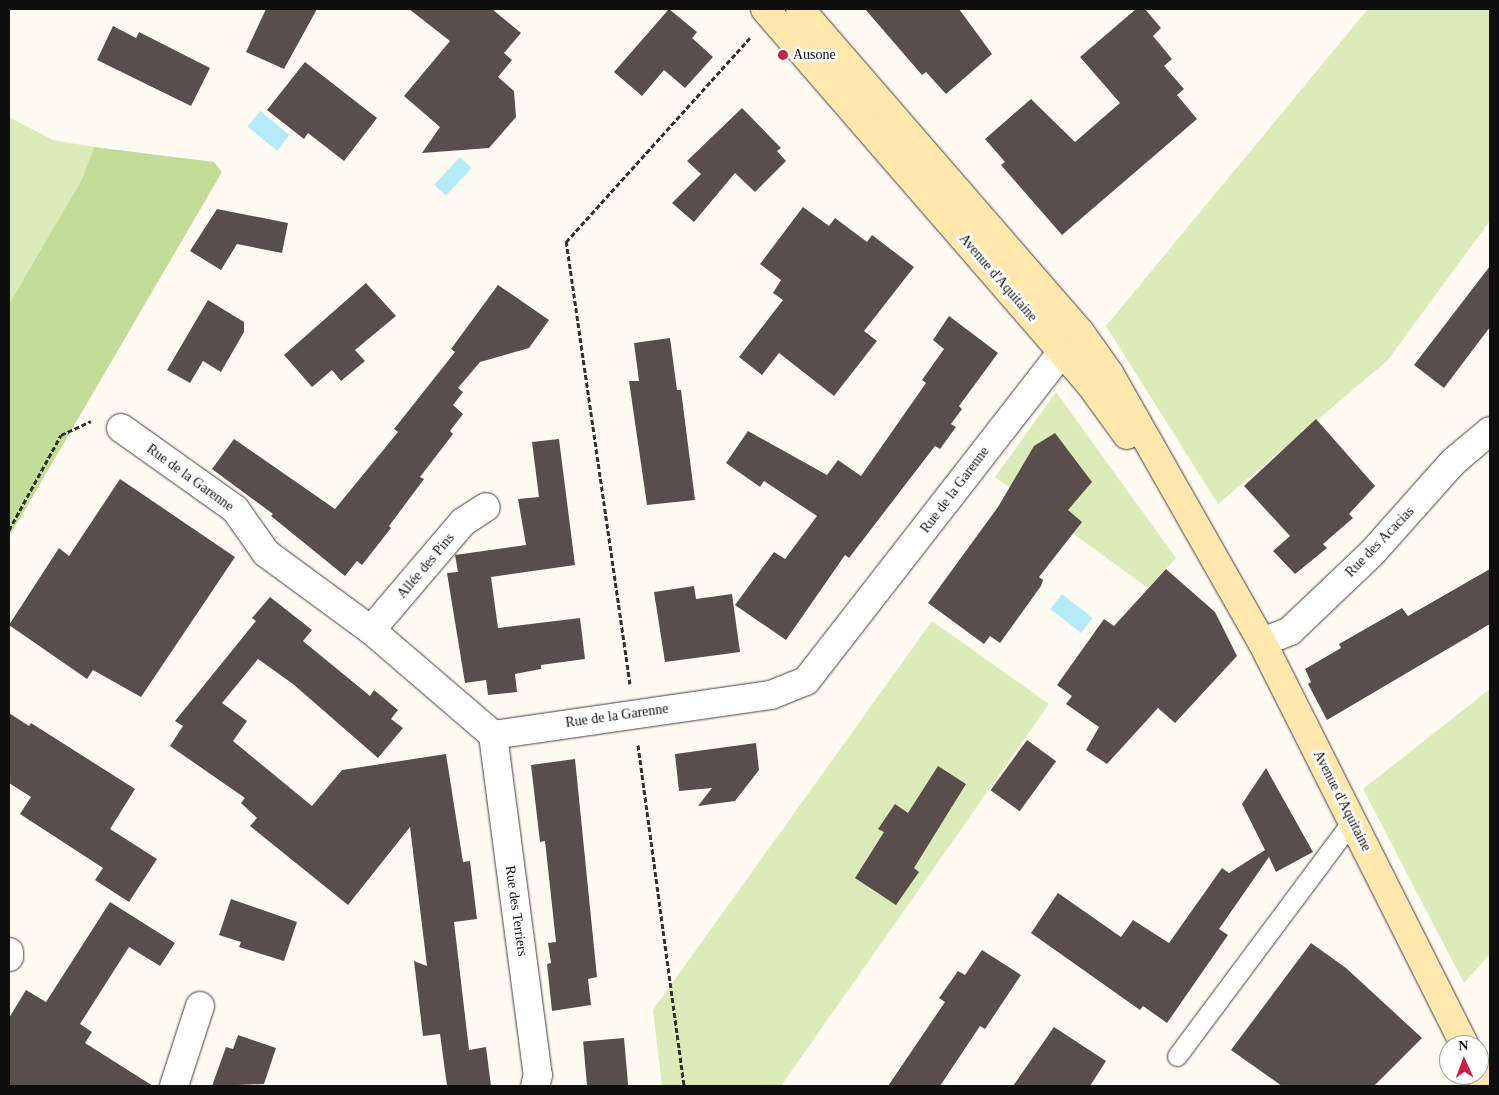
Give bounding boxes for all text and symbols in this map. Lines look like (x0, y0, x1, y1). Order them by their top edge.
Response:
place label: Ausone (793, 47, 836, 63)
marker: Ausone (777, 49, 789, 61)
street label: Avenue d'Aquitaine (955, 231, 1041, 325)
street label: Rue de la Garenne (143, 441, 237, 515)
street label: Rue de la Garenne (917, 444, 993, 536)
street label: Rue des Acacias (1342, 503, 1418, 581)
street label: Allée des Pins (394, 530, 458, 602)
street label: Rue de la Garenne (564, 700, 670, 732)
street label: Avenue d'Aquitaine (1309, 748, 1375, 854)
street label: Rue des Terriers (501, 865, 531, 957)
north arrow (1439, 1035, 1489, 1085)
text: N (1458, 1038, 1469, 1053)

